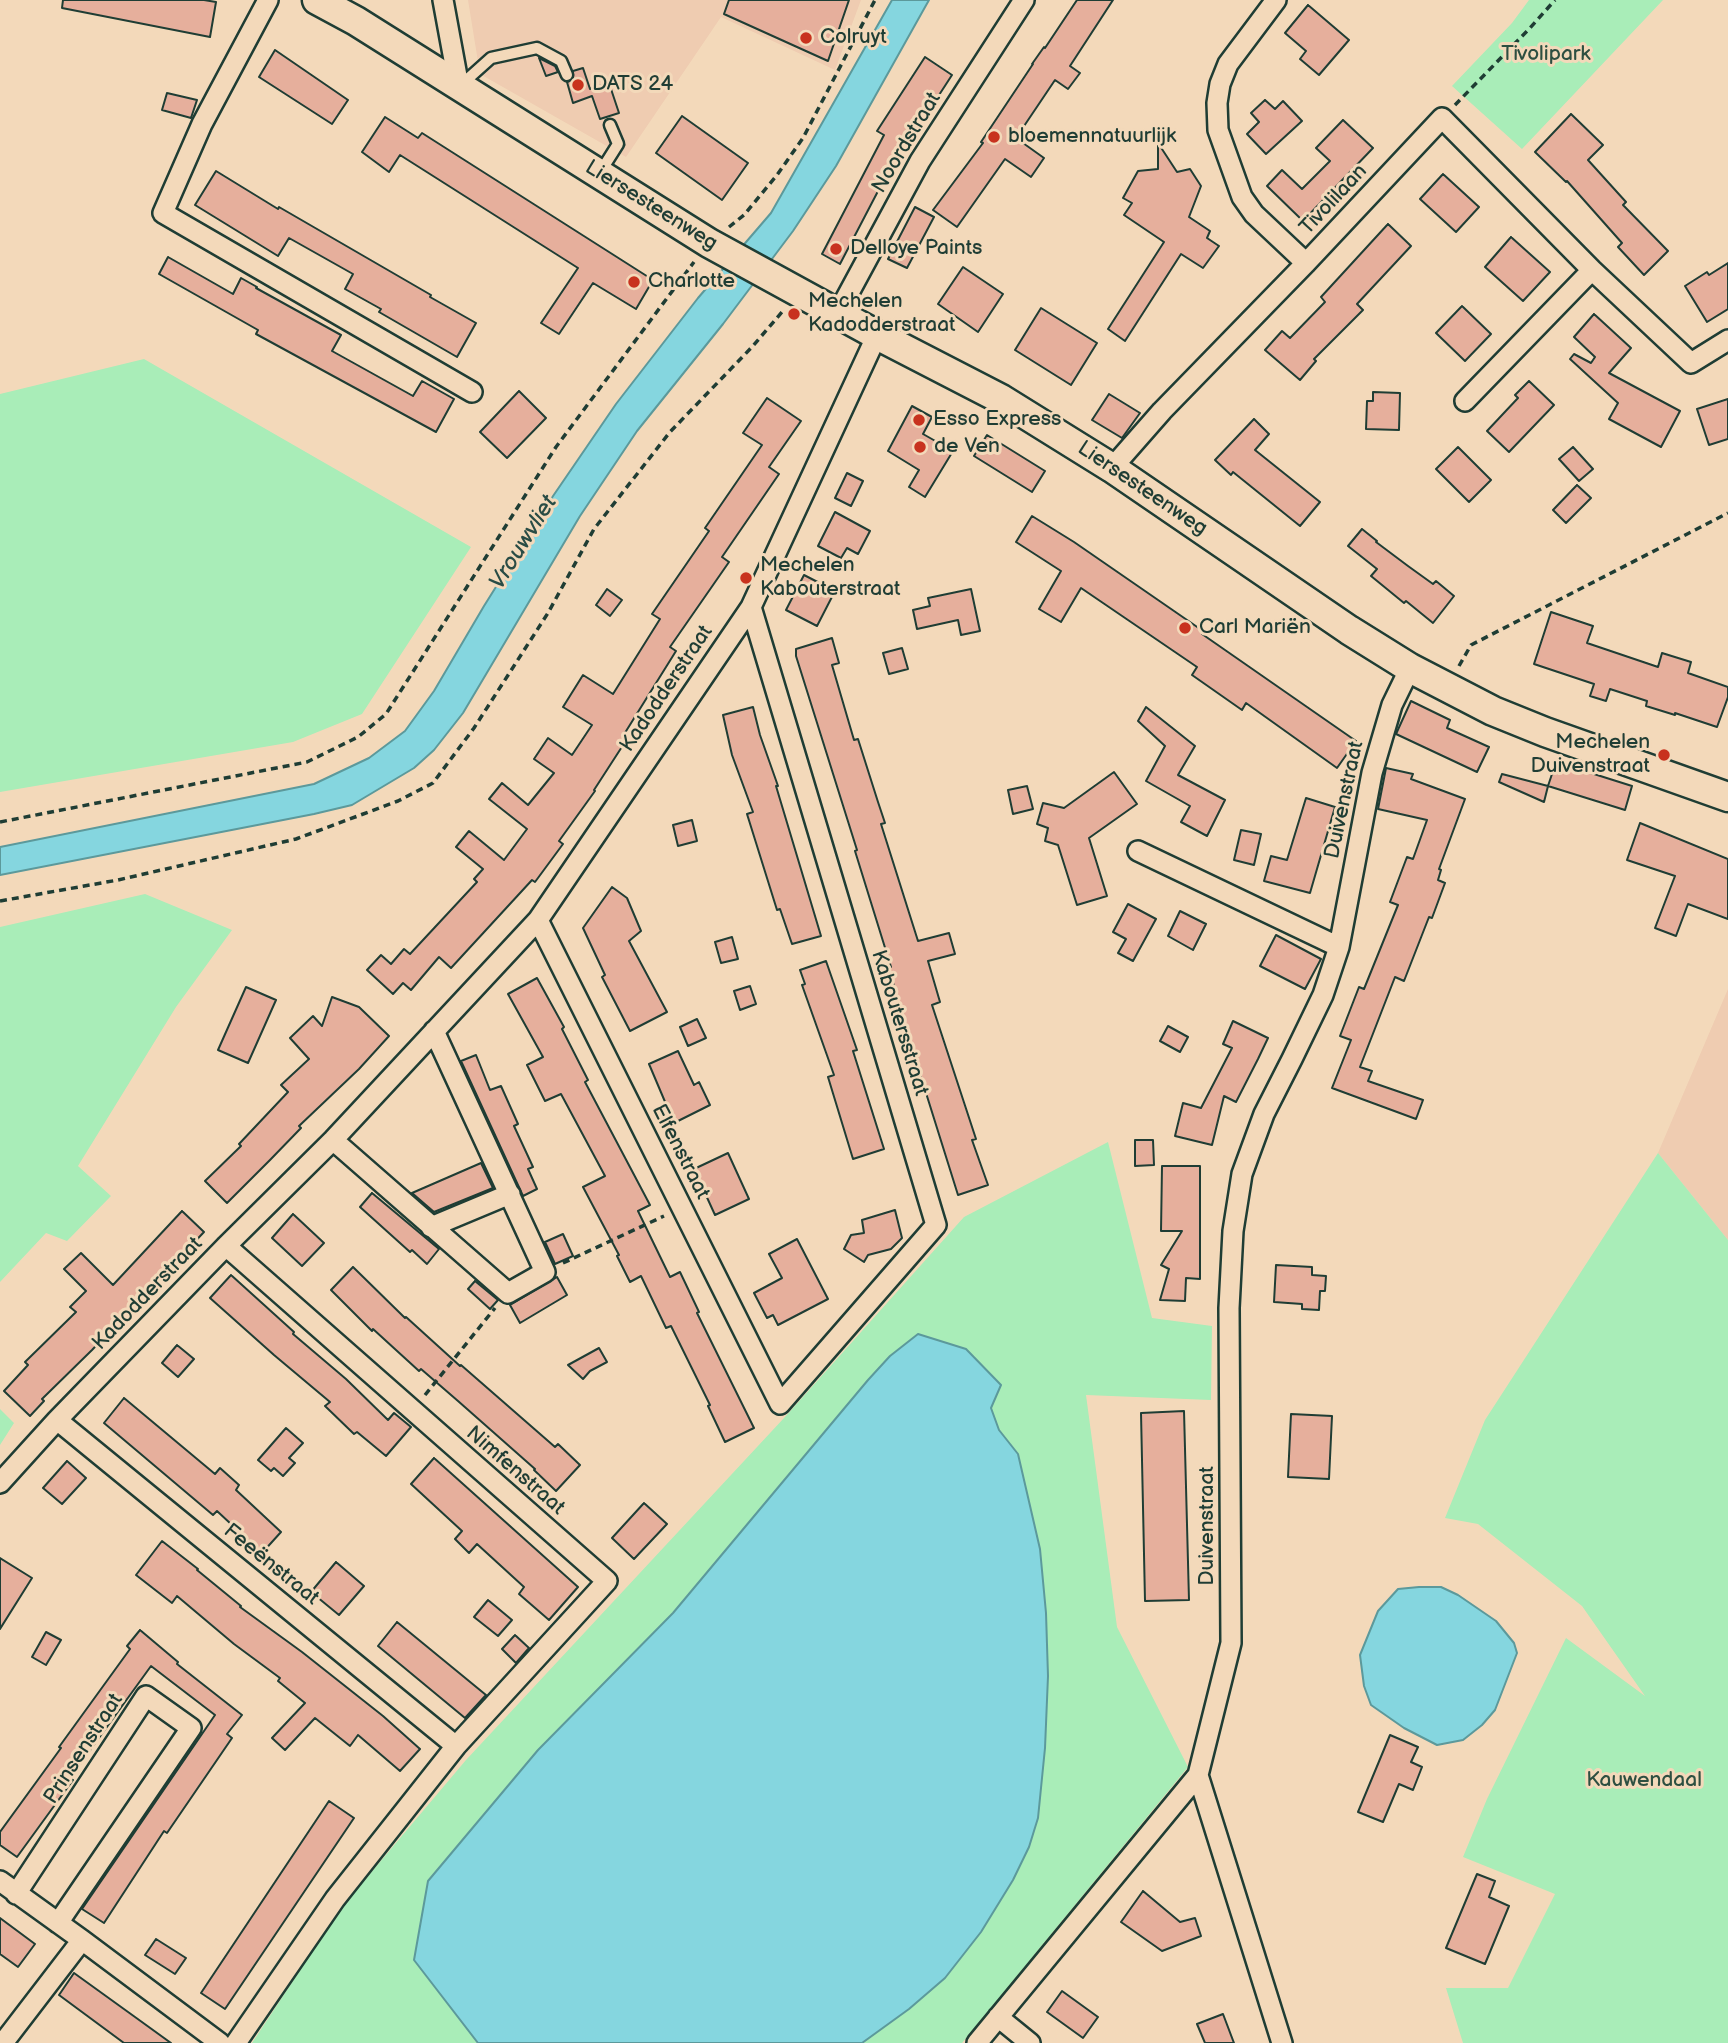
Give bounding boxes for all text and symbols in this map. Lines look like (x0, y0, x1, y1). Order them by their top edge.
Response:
place label: Colruyt (820, 25, 887, 51)
marker: Colruyt (798, 30, 814, 46)
park label: Tivolipark (1501, 42, 1591, 68)
place label: DATS 24 (592, 72, 673, 98)
marker: DATS 24 (570, 77, 586, 93)
street label: Noordstraat (867, 88, 947, 198)
place label: bloemennatuurlijk (1008, 124, 1176, 150)
marker: bloemennatuurlijk (986, 129, 1002, 145)
street label: Liersesteenweg (580, 155, 722, 257)
street label: Tivolilaan (1295, 159, 1373, 241)
place label: Delloye Paints (850, 236, 982, 262)
marker: Delloye Paints (828, 241, 844, 257)
place label: Charlotte (648, 269, 735, 295)
marker: Charlotte (626, 274, 642, 290)
place label: Mechelen Kadodderstraat (808, 289, 955, 339)
marker: Mechelen Kadodderstraat (786, 306, 802, 322)
place label: Esso Express (933, 407, 1061, 433)
marker: Esso Express (911, 412, 927, 428)
place label: de Ven (934, 434, 1000, 460)
street label: Liersesteenweg (1072, 436, 1212, 542)
marker: de Ven (912, 439, 928, 455)
water label: Vrouwvliet (484, 491, 564, 595)
place label: Mechelen Kabouterstraat (760, 553, 901, 603)
marker: Mechelen Kabouterstraat (738, 570, 754, 586)
place label: Carl Mariën (1199, 615, 1311, 641)
marker: Carl Mariën (1177, 620, 1193, 636)
street label: Kadodderstraat (615, 621, 719, 757)
place label: Mechelen Duivenstraat (1530, 730, 1650, 780)
street label: Duivenstraat (1320, 739, 1370, 861)
marker: Mechelen Duivenstraat (1656, 747, 1672, 763)
street label: Kaboutersstraat (865, 947, 933, 1099)
street label: Elfenstraat (645, 1101, 715, 1203)
street label: Kadodderstraat (88, 1232, 208, 1356)
street label: Nimfenstraat (461, 1421, 569, 1521)
street label: Duivenstraat (1195, 1466, 1221, 1586)
street label: Feeënstraat (218, 1519, 324, 1611)
street label: Prinsenstraat (39, 1689, 129, 1809)
park label: Kauwendaal (1586, 1768, 1702, 1794)

